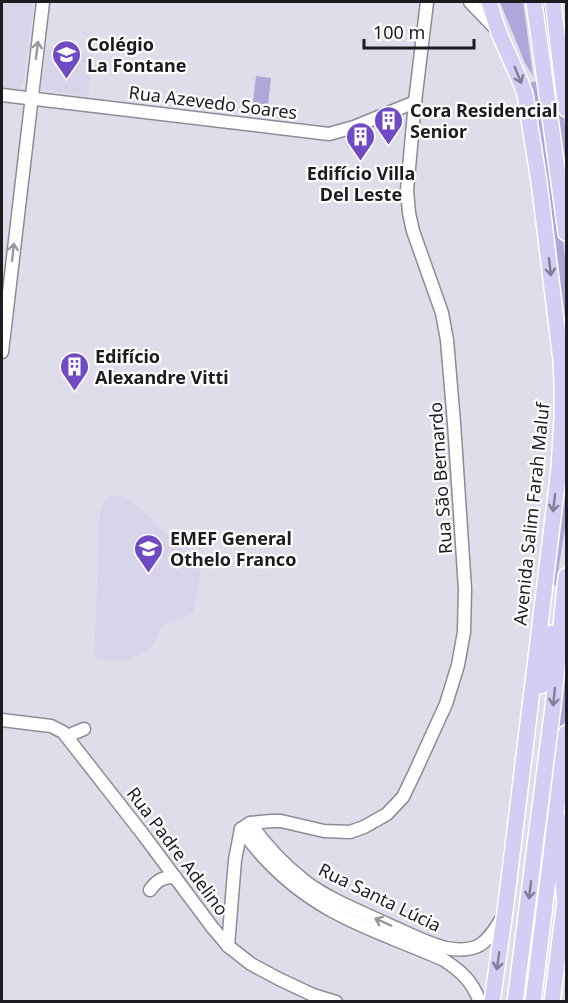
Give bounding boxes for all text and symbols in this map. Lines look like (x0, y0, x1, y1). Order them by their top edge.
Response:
scale bar (364, 12, 474, 50)
text: 100 m (373, 20, 425, 44)
place label: Colégio La Fontane (87, 32, 186, 77)
school or university icon: Colégio La Fontane (50, 38, 82, 80)
one-way arrow (32, 41, 43, 60)
one-way arrow (513, 65, 524, 84)
street label: Rua Azevedo Soares (127, 80, 299, 124)
place label: Cora Residencial Senior (410, 98, 558, 143)
building icon: Cora Residencial Senior (373, 104, 405, 146)
building icon: Edifício Villa Del Leste (345, 120, 377, 162)
place label: Edifício Villa Del Leste (307, 161, 415, 206)
one-way arrow (8, 243, 19, 263)
one-way arrow (544, 257, 555, 277)
place label: Edifício Alexandre Vitti (95, 344, 229, 389)
building icon: Edifício Alexandre Vitti (58, 350, 90, 392)
street label: Rua São Bernardo (423, 401, 457, 555)
street label: Avenida Salim Farah Maluf (507, 401, 555, 627)
one-way arrow (549, 493, 560, 513)
place label: EMEF General Othelo Franco (170, 526, 296, 571)
school or university icon: EMEF General Othelo Franco (133, 532, 165, 574)
one-way arrow (548, 686, 559, 706)
street label: Rua Padre Adelino (122, 782, 234, 920)
street label: Rua Santa Lúcia (315, 857, 445, 937)
one-way arrow (524, 880, 535, 900)
one-way arrow (375, 916, 393, 927)
one-way arrow (492, 951, 503, 971)

